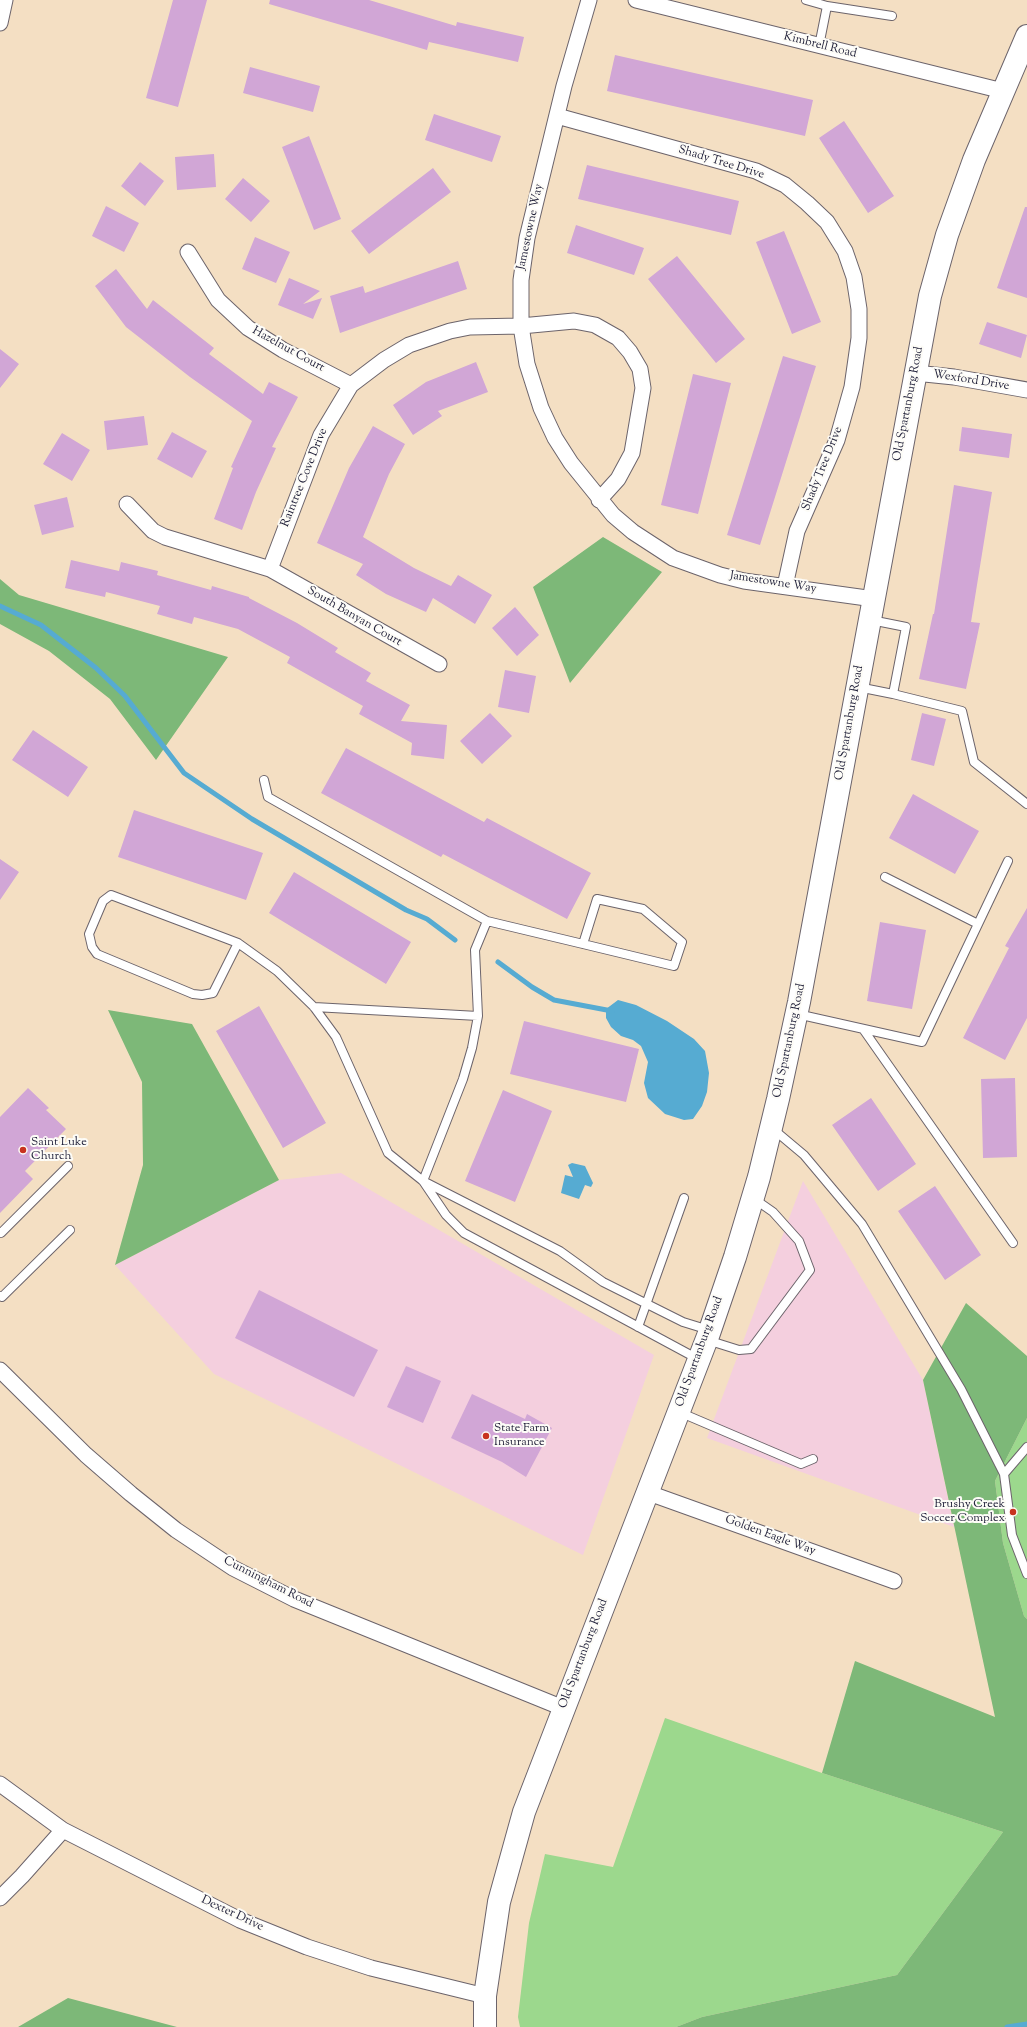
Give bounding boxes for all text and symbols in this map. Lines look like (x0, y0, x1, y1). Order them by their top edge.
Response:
street label: Kimbrell Road (782, 30, 858, 62)
street label: Shady Tree Drive (676, 143, 766, 183)
street label: Jamestowne Way (515, 183, 547, 271)
street label: Hazelnut Court (249, 324, 327, 376)
street label: Old Spartanburg Road (891, 345, 927, 463)
street label: Wexford Drive (932, 368, 1010, 394)
street label: Shady Tree Drive (800, 425, 846, 513)
street label: Raintree Cove Drive (279, 426, 331, 530)
street label: Jamestowne Way (729, 569, 817, 597)
street label: South Banyan Court (304, 584, 404, 650)
street label: Old Spartanburg Road (833, 664, 867, 782)
street label: Old Spartanburg Road (771, 983, 809, 1099)
place label: Saint Luke Church (31, 1136, 87, 1164)
marker: Saint Luke Church (18, 1145, 28, 1155)
street label: Old Spartanburg Road (673, 1295, 727, 1409)
place label: State Farm Insurance (494, 1422, 549, 1450)
marker: State Farm Insurance (481, 1431, 491, 1441)
place label: Brushy Creek Soccer Complex (920, 1498, 1005, 1526)
marker: Brushy Creek Soccer Complex (1008, 1507, 1018, 1517)
street label: Golden Eagle Way (723, 1513, 817, 1559)
street label: Cunningham Road (221, 1554, 315, 1612)
street label: Old Spartanburg Road (556, 1597, 612, 1711)
street label: Dexter Drive (199, 1893, 265, 1935)

